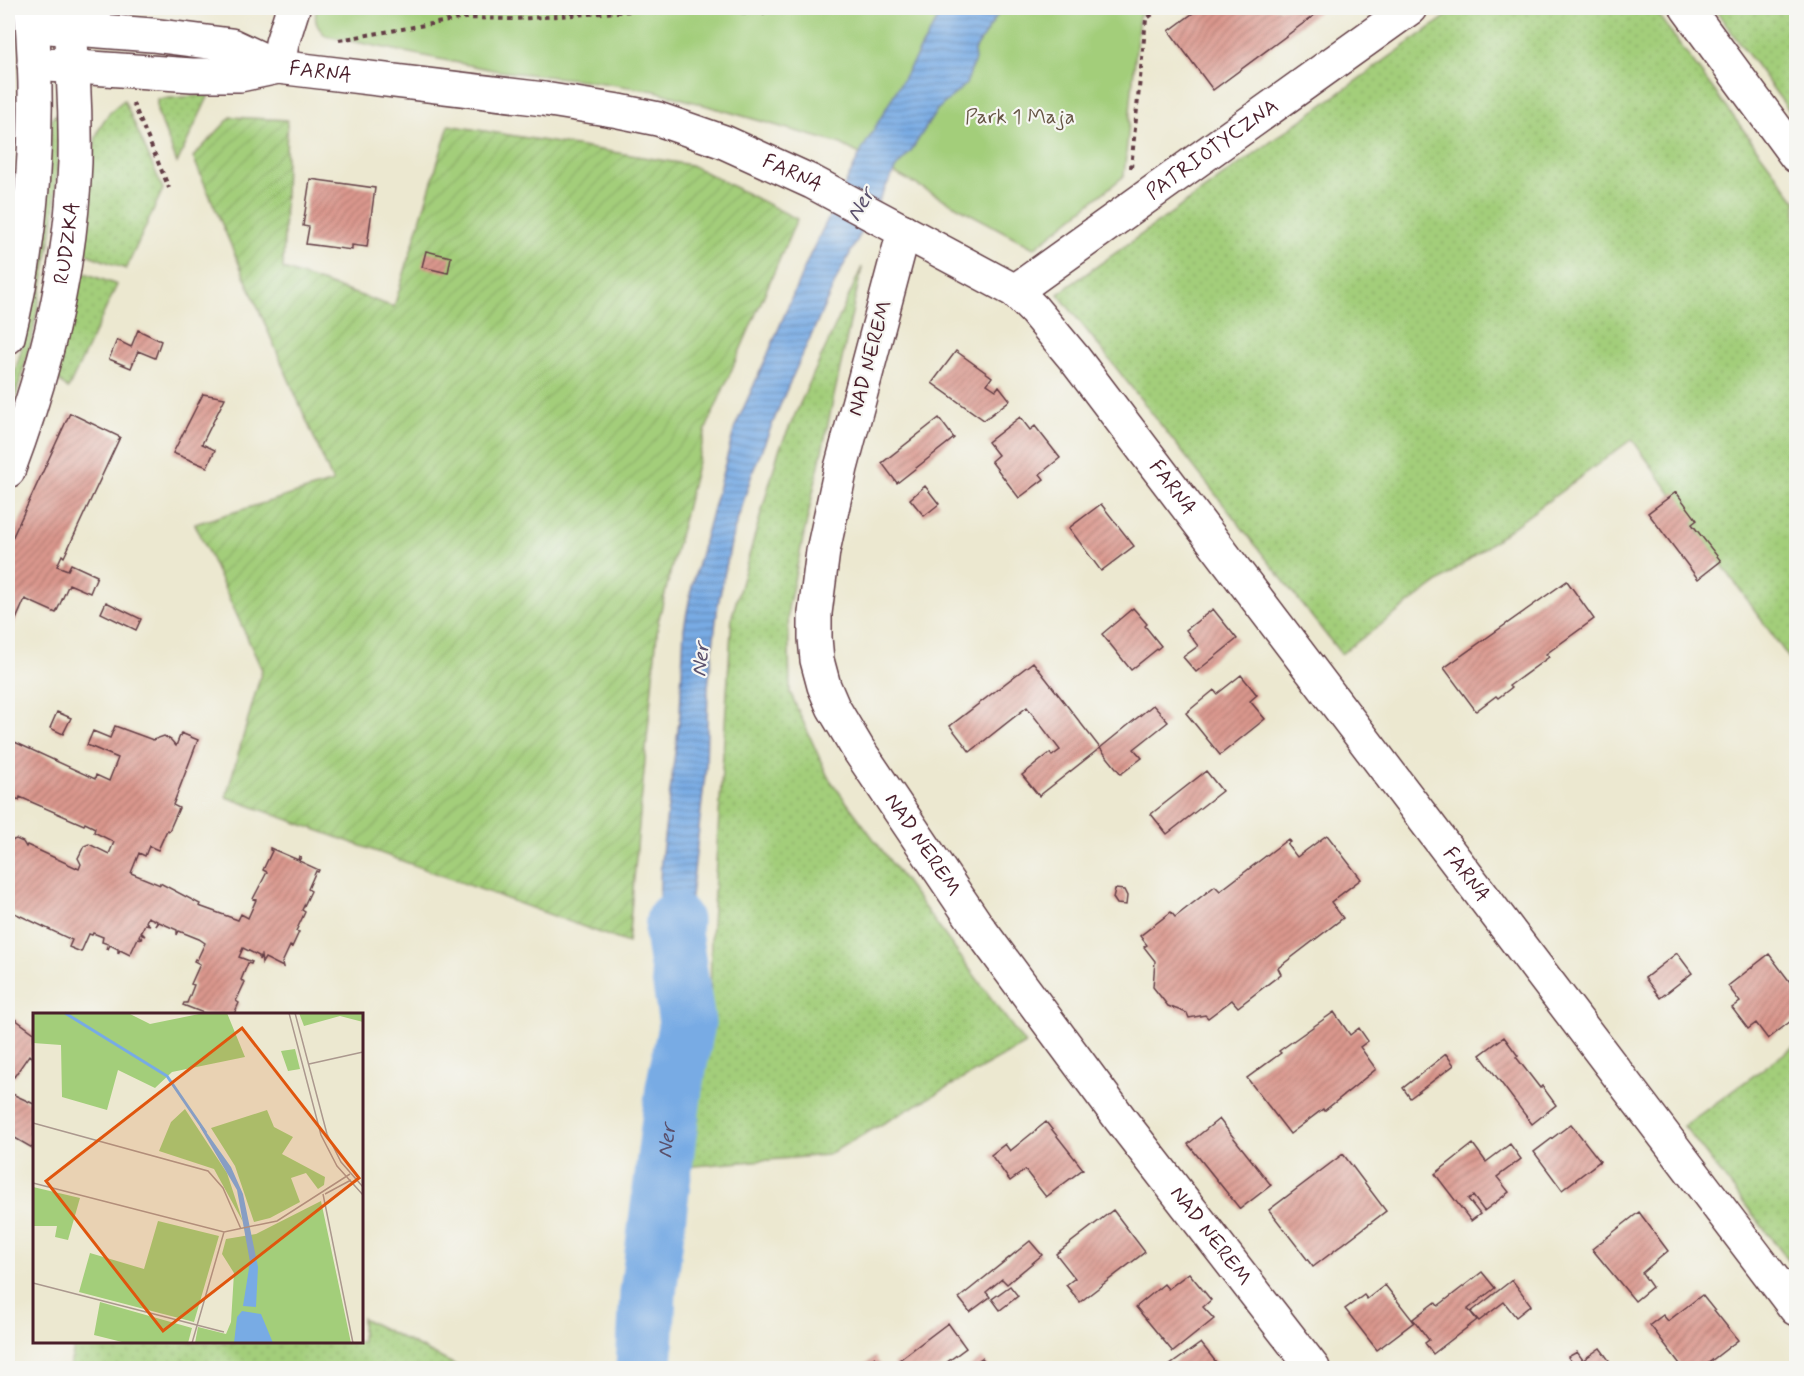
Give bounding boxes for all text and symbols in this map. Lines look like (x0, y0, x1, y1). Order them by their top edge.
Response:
street label: FARNA (288, 54, 353, 90)
street label: PATRIOTYCZNA (1141, 92, 1284, 207)
park label: Park 1 Maja (965, 103, 1075, 131)
street label: FARNA (758, 147, 827, 199)
water label: Ner (840, 181, 883, 227)
street label: RUDZKA (47, 201, 86, 287)
street label: NAD NEREM (841, 297, 899, 419)
street label: FARNA (1142, 454, 1203, 521)
water label: Ner (685, 639, 717, 678)
street label: NAD NEREM (878, 788, 967, 902)
street label: FARNA (1436, 841, 1496, 908)
inset map (33, 1013, 363, 1343)
water label: Ner (651, 1120, 684, 1160)
street label: NAD NEREM (1163, 1180, 1258, 1292)

